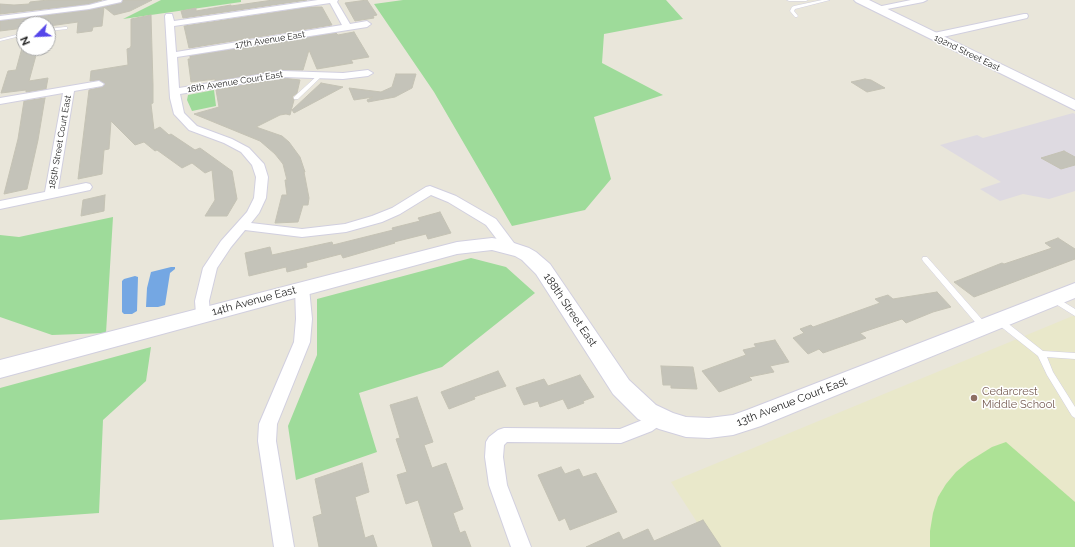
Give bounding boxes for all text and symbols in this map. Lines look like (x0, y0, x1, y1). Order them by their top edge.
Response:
north arrow (16, 16, 56, 56)
street label: 17th Avenue East (234, 29, 306, 51)
street label: 192nd Street East (932, 32, 1002, 74)
text: N (18, 34, 33, 47)
street label: 16th Avenue Court East (186, 69, 284, 95)
street label: 185th Street Court East (46, 94, 74, 190)
street label: 188th Street East (541, 271, 599, 349)
street label: 14th Avenue East (210, 283, 298, 319)
street label: 13th Avenue Court East (735, 375, 849, 429)
place label: Cedarcrest Middle School (982, 385, 1055, 411)
marker: Cedarcrest Middle School (969, 393, 979, 403)

